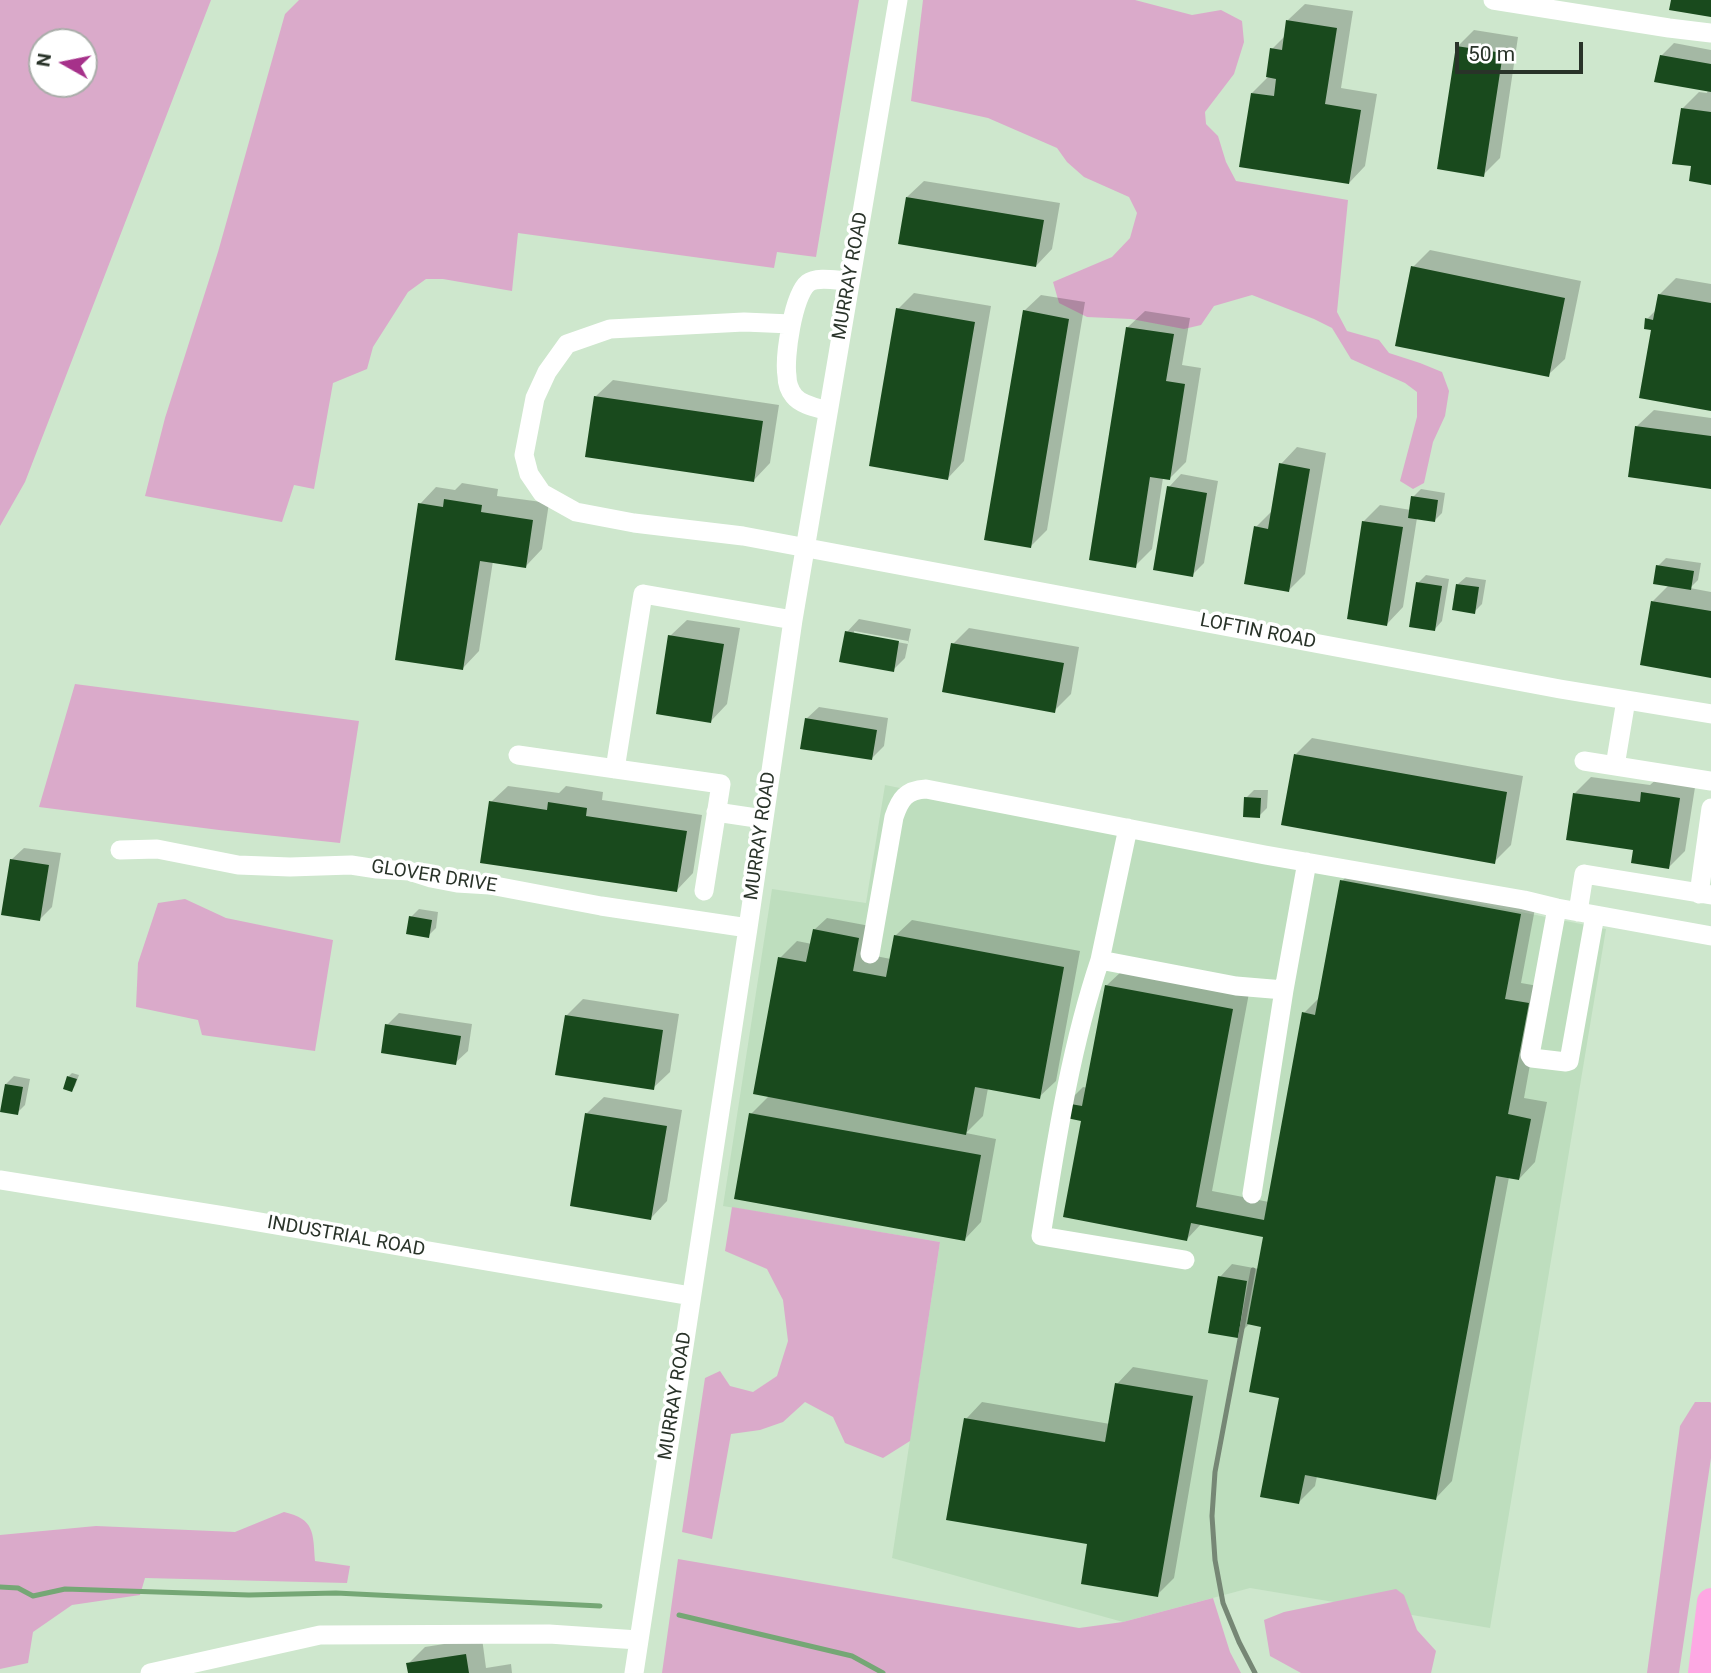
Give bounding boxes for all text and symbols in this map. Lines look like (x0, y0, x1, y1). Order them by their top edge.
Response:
north arrow (28, 28, 98, 98)
scale bar (1459, 28, 1587, 72)
text: 50 m (1468, 42, 1515, 66)
text: N (31, 52, 56, 68)
street label: MURRAY ROAD (829, 210, 873, 342)
street label: LOFTIN ROAD (1198, 610, 1318, 654)
street label: MURRAY ROAD (741, 770, 781, 902)
street label: GLOVER DRIVE (369, 856, 499, 898)
street label: INDUSTRIAL ROAD (265, 1212, 427, 1262)
street label: MURRAY ROAD (655, 1330, 697, 1462)

